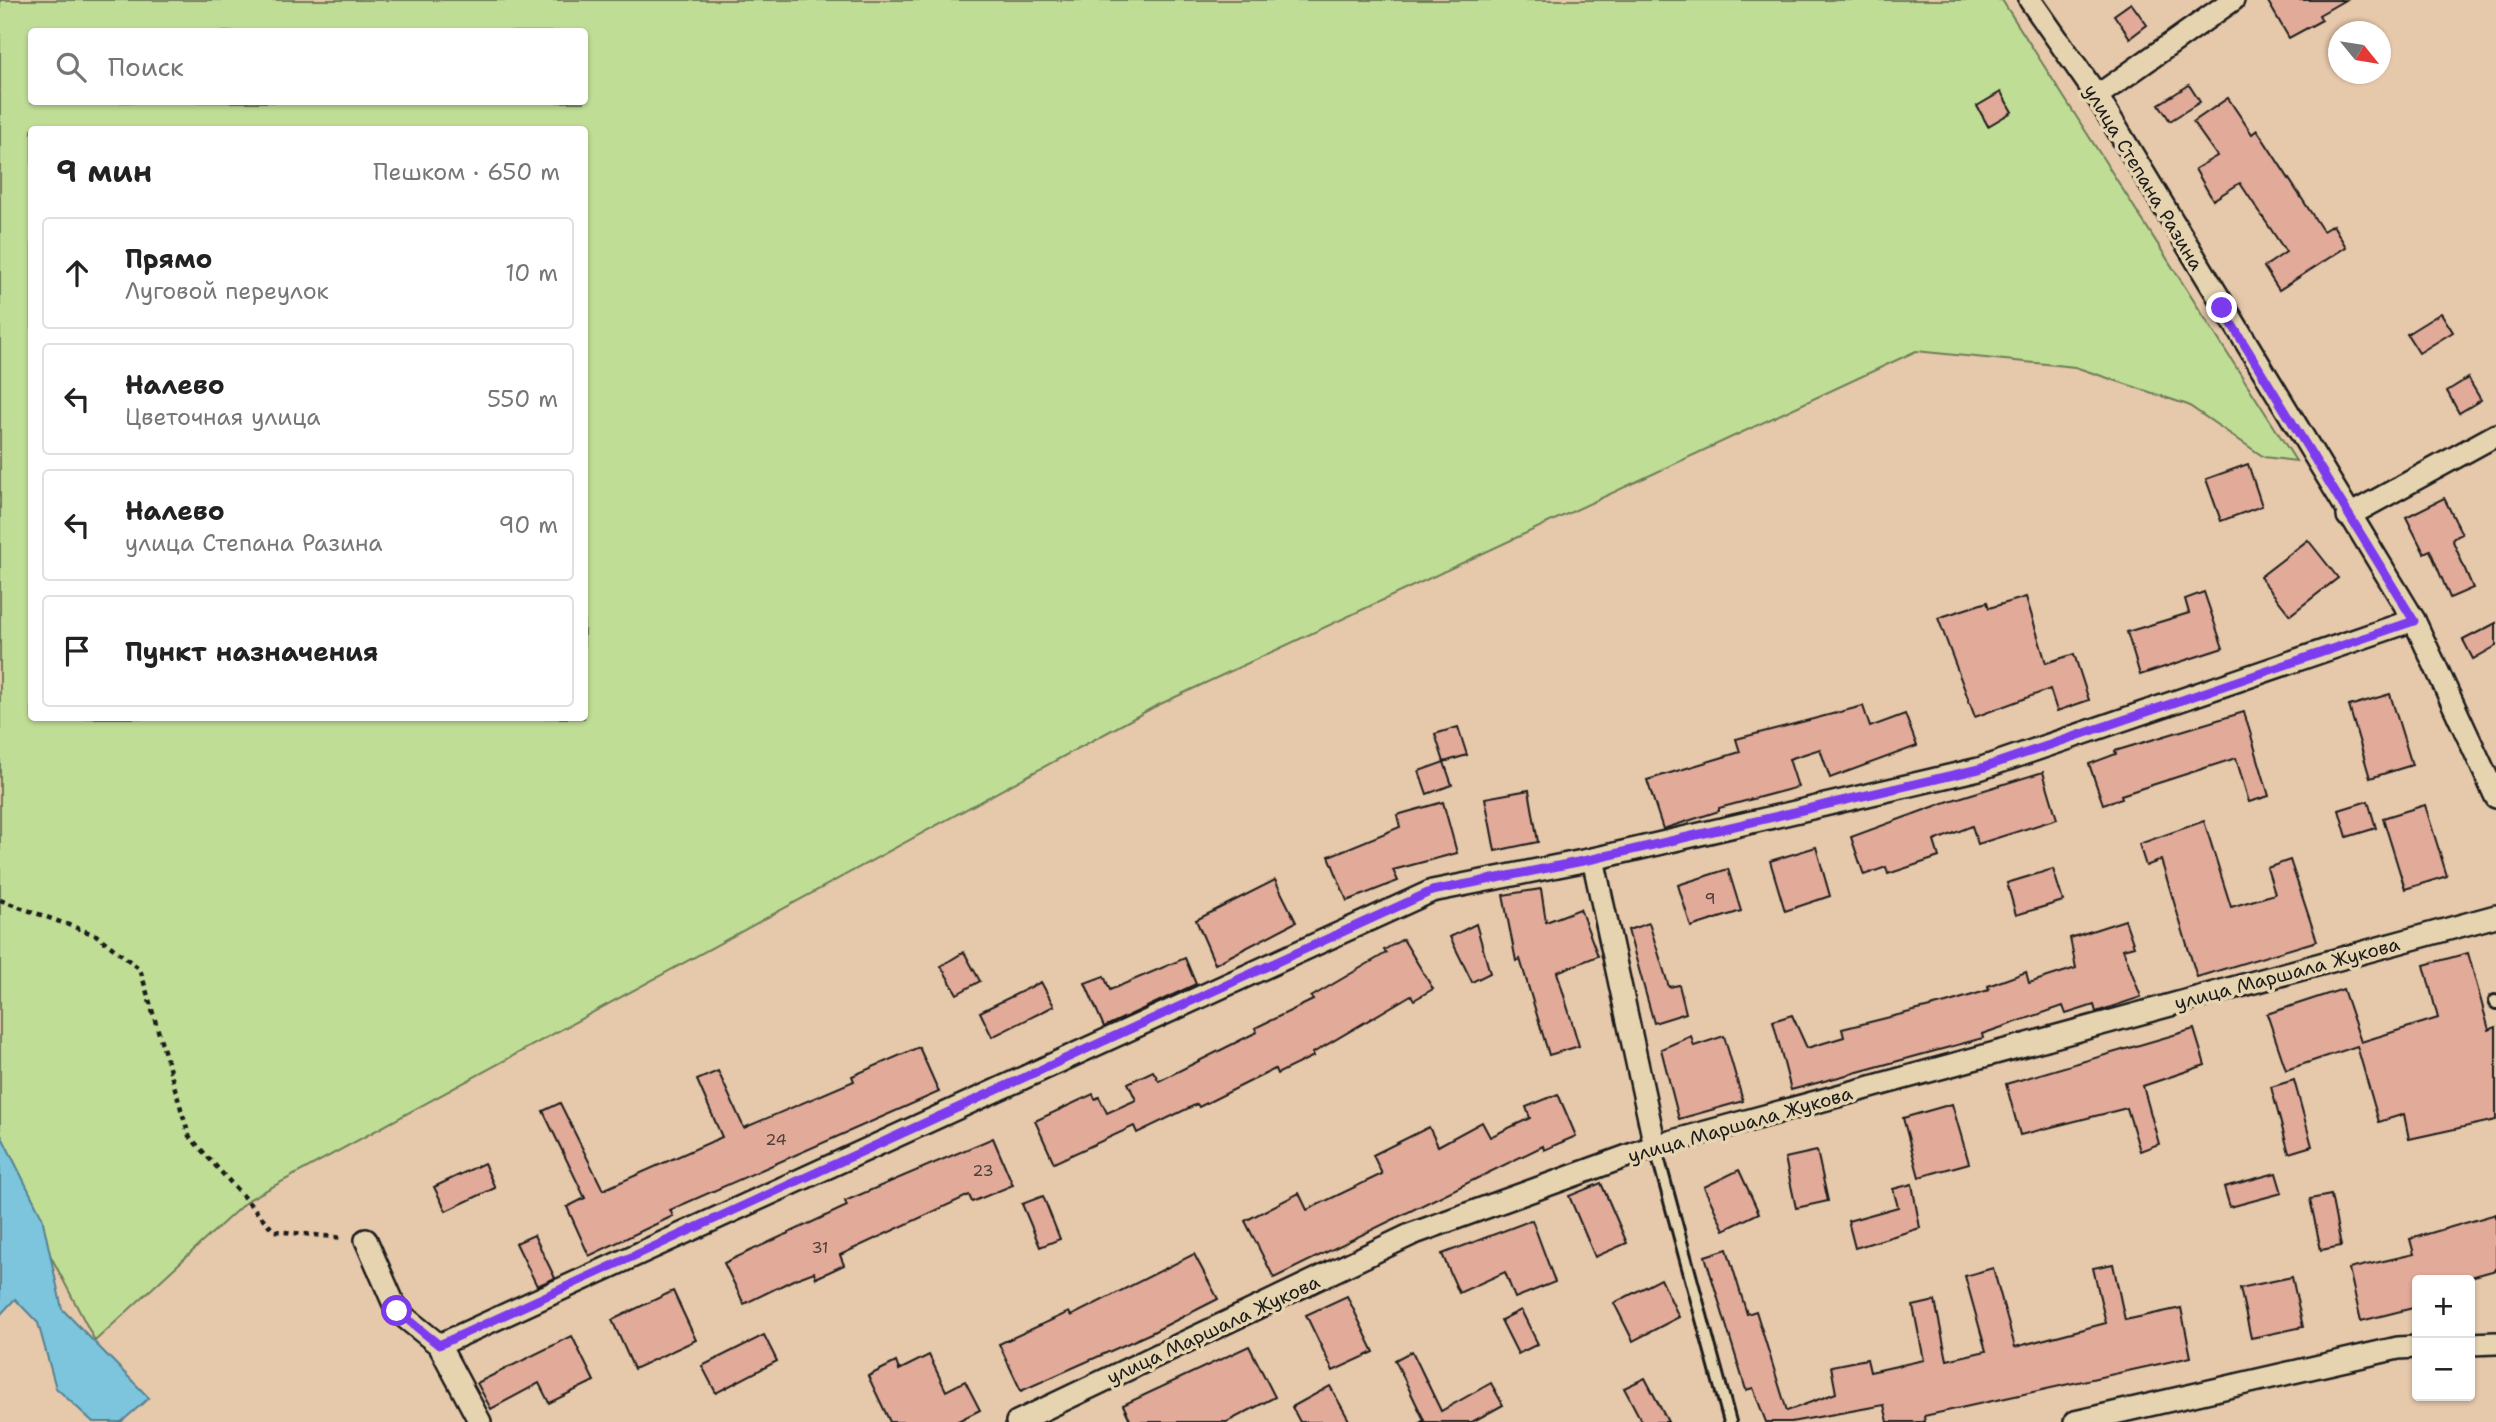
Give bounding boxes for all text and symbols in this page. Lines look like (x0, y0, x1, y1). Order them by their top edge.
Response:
north arrow (2328, 21, 2391, 84)
search box (28, 28, 588, 105)
icon: search (52, 48, 90, 86)
text: Поиск (108, 49, 184, 84)
street label: улица Степана Разина (2078, 80, 2209, 275)
text: 9 мин (56, 151, 152, 192)
text: Пешком · 650 m (373, 157, 560, 187)
text: Прямо (125, 241, 213, 276)
icon: ahead (58, 254, 96, 292)
text: 10 m (505, 258, 558, 288)
text: Луговой переулок (125, 276, 329, 306)
route end (2206, 292, 2237, 323)
text: Налево (125, 367, 225, 402)
icon: left (58, 380, 96, 418)
text: 550 m (487, 384, 558, 414)
text: Цветочная улица (125, 402, 321, 432)
text: Налево (125, 493, 225, 528)
icon: left (58, 506, 96, 544)
text: 90 m (498, 510, 558, 540)
text: улица Степана Разина (125, 528, 383, 558)
icon: arrive (58, 632, 96, 670)
text: Пункт назначения (125, 634, 378, 669)
house number: 9 (1704, 888, 1716, 909)
street label: улица Маршала Жукова (2172, 931, 2403, 1016)
street label: улица Маршала Жукова (1625, 1080, 1855, 1169)
house number: 24 (765, 1129, 787, 1150)
house number: 23 (972, 1160, 994, 1181)
house number: 31 (811, 1237, 829, 1258)
street label: улица Маршала Жукова (1103, 1269, 1324, 1390)
map controls (2412, 1275, 2475, 1401)
button: + (2412, 1275, 2475, 1338)
route start (381, 1295, 412, 1326)
button: − (2412, 1338, 2475, 1401)

